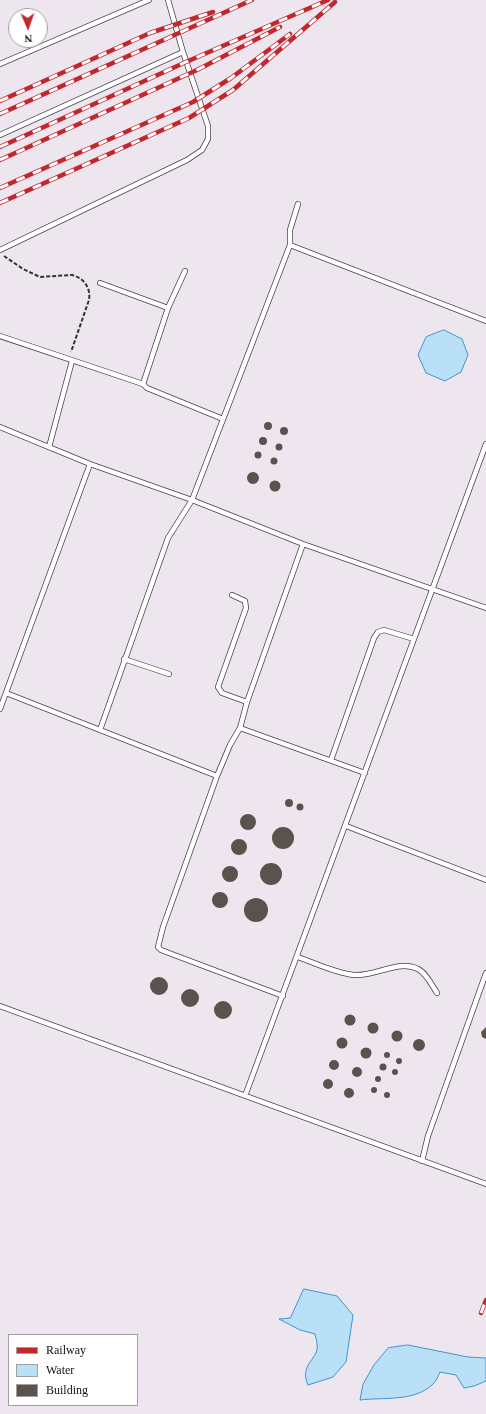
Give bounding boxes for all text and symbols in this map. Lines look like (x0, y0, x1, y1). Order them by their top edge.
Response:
north arrow (8, 8, 48, 48)
text: N (24, 33, 33, 45)
legend (8, 1334, 138, 1406)
text: Railway (46, 1343, 86, 1357)
text: Water (46, 1363, 74, 1377)
text: Building (46, 1383, 88, 1397)

